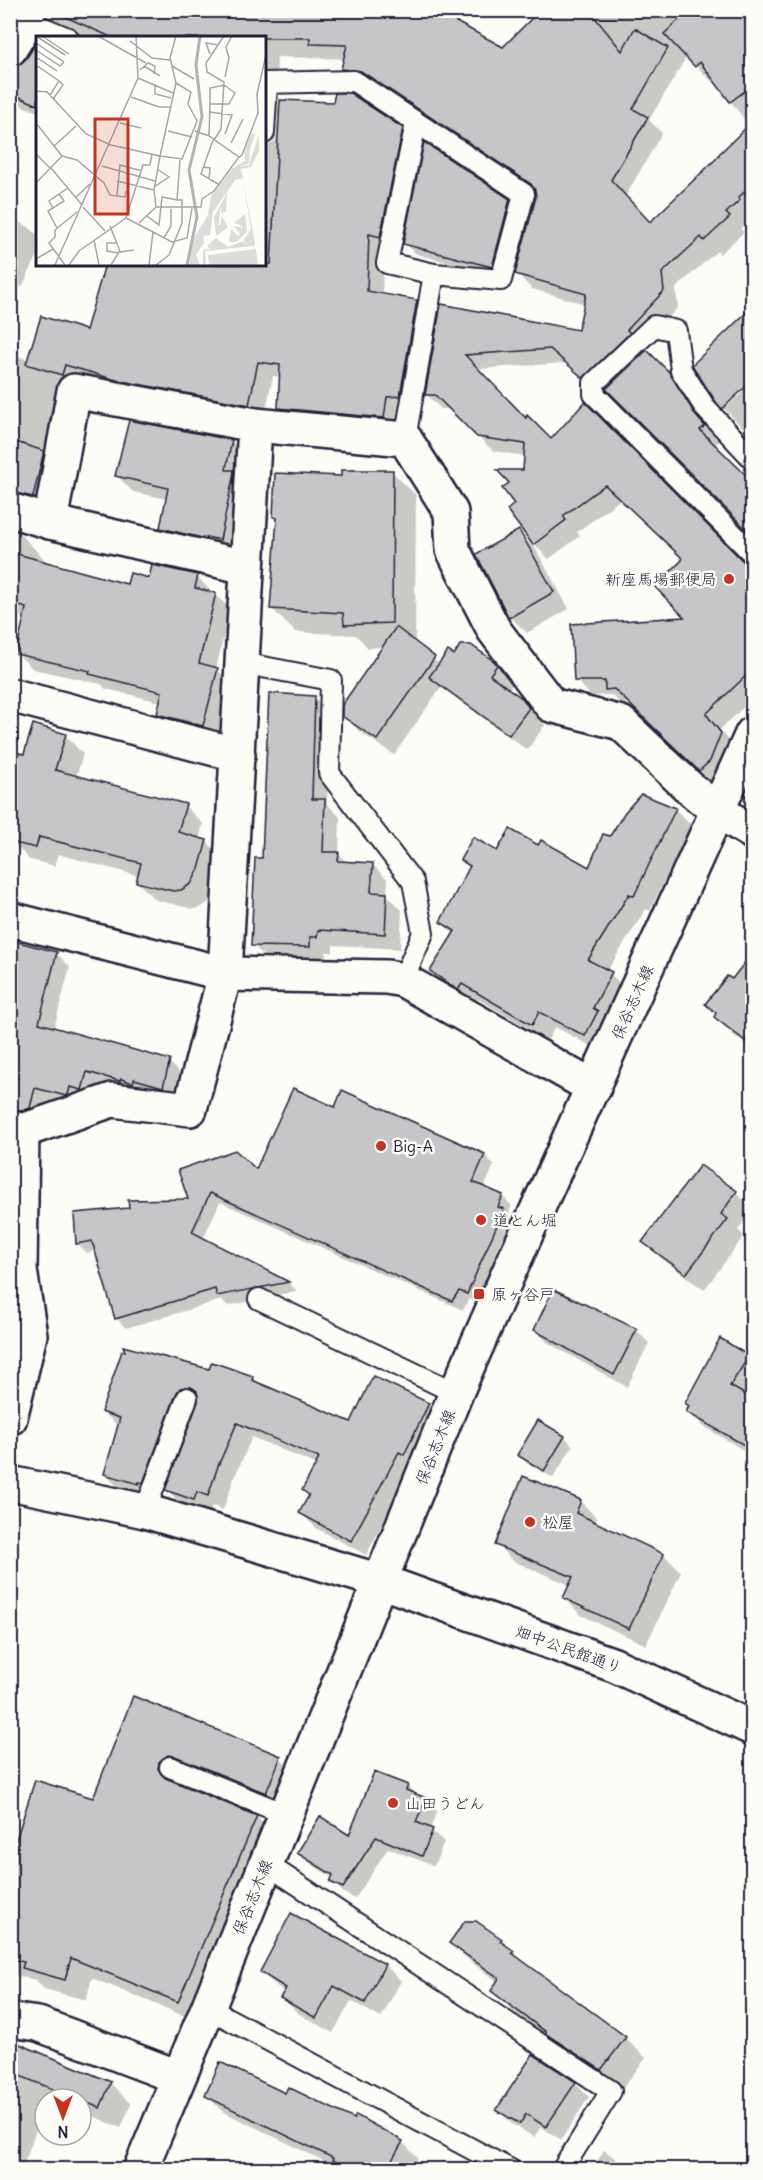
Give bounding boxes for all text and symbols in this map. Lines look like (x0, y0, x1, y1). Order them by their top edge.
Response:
inset map (36, 36, 266, 266)
place label: 新座馬場郵便局 (605, 569, 717, 589)
marker: 新座馬場郵便局 (722, 572, 736, 586)
street label: 保谷志木線 (607, 961, 657, 1043)
place label: Big-A (393, 1136, 433, 1156)
marker: Big-A (374, 1139, 388, 1153)
place label: 道とん堀 (493, 1210, 557, 1230)
marker: 道とん堀 (474, 1213, 488, 1227)
place label: 原ヶ谷戸 (491, 1284, 555, 1304)
marker: 原ヶ谷戸 (472, 1287, 486, 1301)
street label: 保谷志木線 (411, 1406, 459, 1488)
place label: 松屋 (542, 1512, 574, 1532)
marker: 松屋 (523, 1515, 537, 1529)
street label: 畑中公民館通り (513, 1620, 625, 1678)
place label: 山田うどん (405, 1793, 485, 1813)
marker: 山田うどん (386, 1796, 400, 1810)
street label: 保谷志木線 (228, 1856, 276, 1938)
north arrow (33, 2087, 93, 2147)
text: N (57, 2122, 69, 2142)

